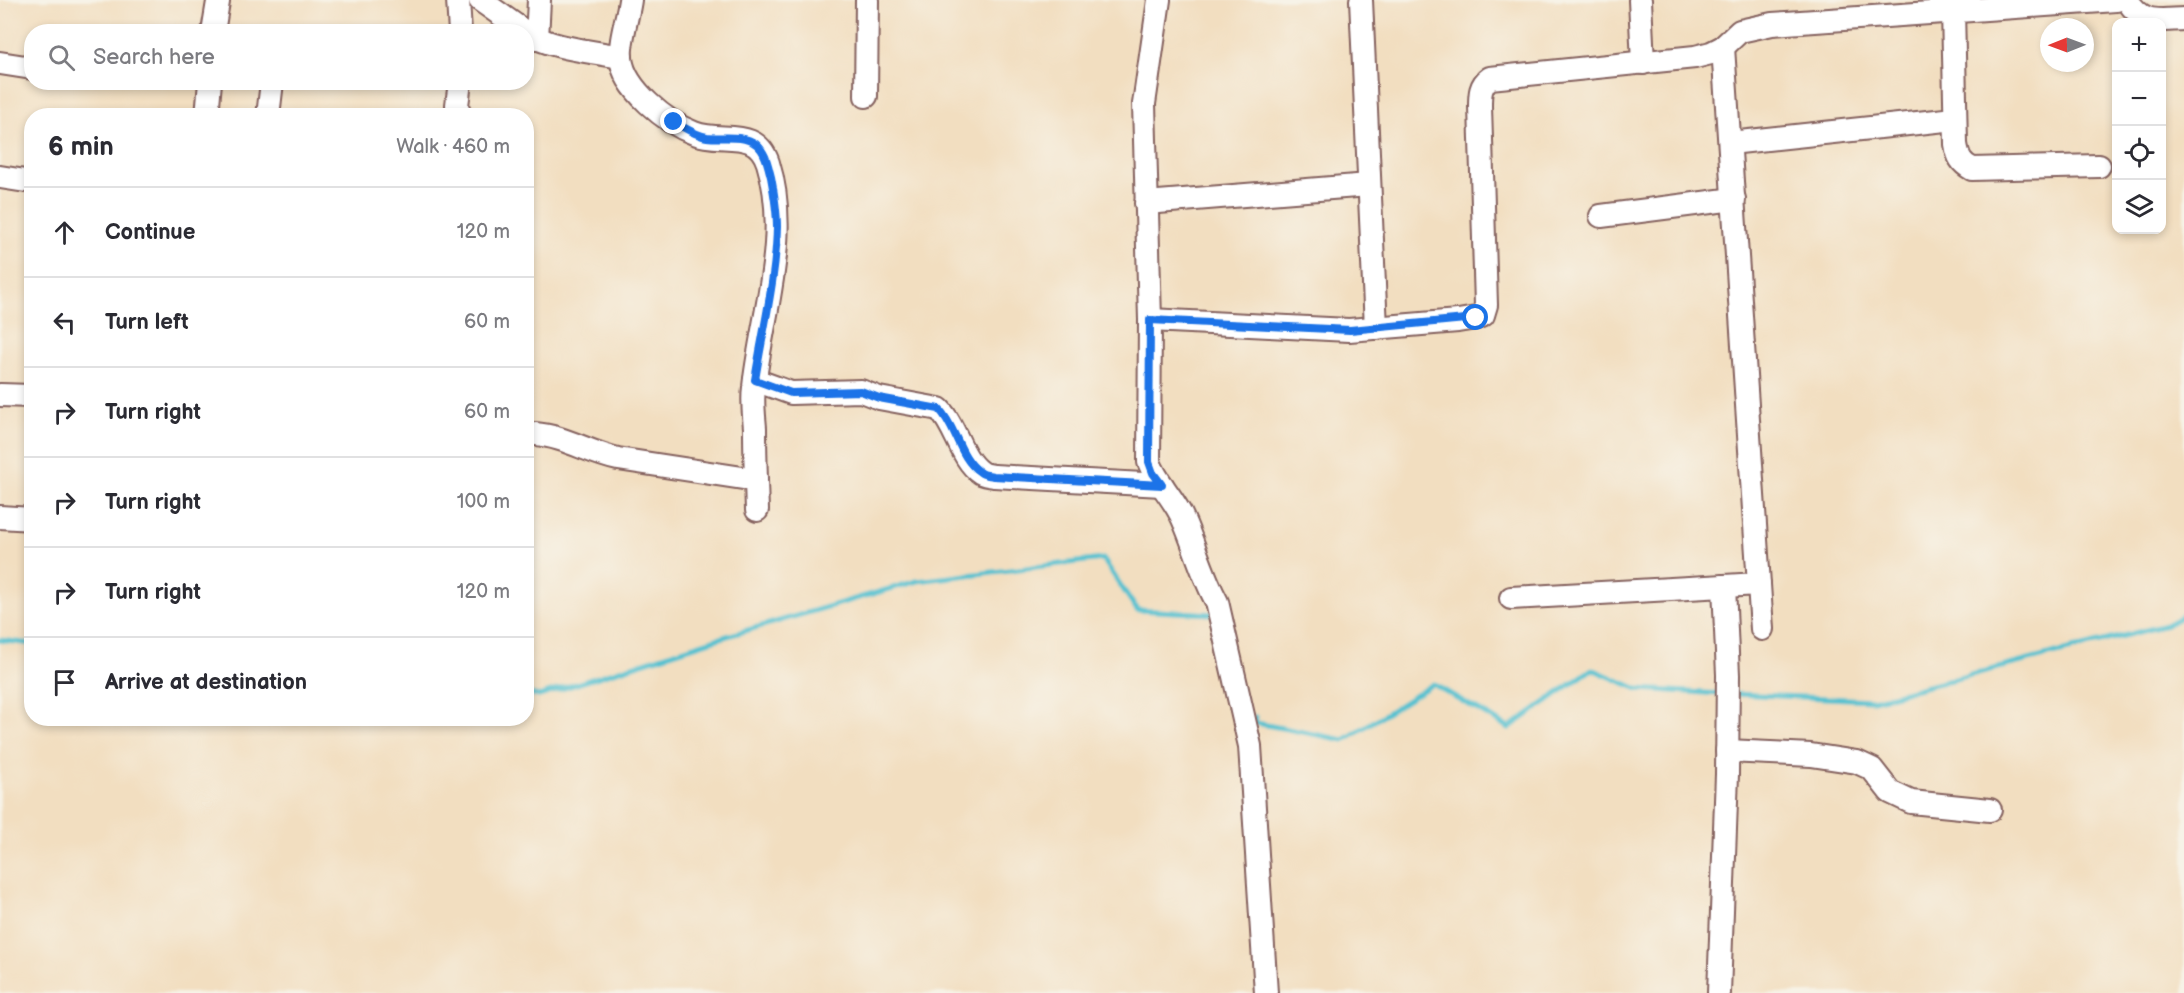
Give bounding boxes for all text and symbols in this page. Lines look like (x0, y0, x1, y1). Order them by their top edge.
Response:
north arrow (2040, 18, 2094, 72)
map controls (2112, 18, 2166, 234)
button: + (2112, 18, 2166, 72)
search box (24, 24, 534, 90)
icon: search (45, 41, 78, 74)
text: Search here (93, 44, 215, 71)
button: − (2112, 72, 2166, 126)
route end (660, 108, 686, 134)
button: locate (2112, 126, 2166, 180)
text: 6 min (48, 132, 114, 163)
text: Walk · 460 m (396, 135, 510, 159)
button: layers (2112, 180, 2166, 234)
icon: ahead (48, 216, 81, 249)
text: Continue (105, 219, 195, 246)
text: 120 m (457, 220, 510, 244)
route start (1462, 304, 1488, 330)
icon: left (48, 306, 81, 339)
text: Turn left (105, 309, 189, 336)
text: 60 m (464, 310, 510, 334)
icon: right (48, 396, 81, 429)
text: Turn right (105, 399, 201, 426)
text: 60 m (464, 400, 510, 424)
icon: right (48, 486, 81, 519)
text: Turn right (105, 489, 201, 516)
text: 100 m (457, 490, 510, 514)
icon: right (48, 576, 81, 609)
text: Turn right (105, 579, 201, 606)
text: 120 m (457, 580, 510, 604)
icon: arrive (48, 666, 81, 699)
text: Arrive at destination (105, 669, 307, 696)

